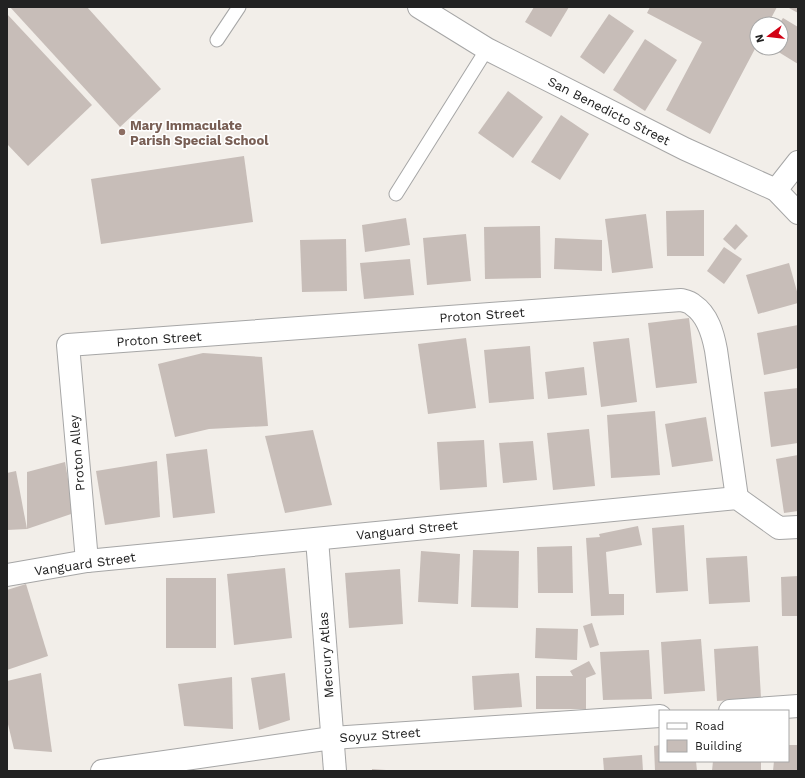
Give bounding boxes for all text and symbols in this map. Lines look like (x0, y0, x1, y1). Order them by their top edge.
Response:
north arrow (749, 16, 789, 56)
text: N (752, 33, 767, 44)
street label: San Benedicto Street (545, 74, 673, 149)
place label: Mary Immaculate Parish Special School (130, 118, 269, 148)
marker: Mary Immaculate Parish Special School (117, 127, 127, 137)
street label: Proton Street (439, 304, 526, 325)
street label: Proton Street (116, 328, 203, 349)
street label: Proton Alley (66, 414, 88, 492)
street label: Vanguard Street (355, 517, 459, 543)
street label: Vanguard Street (33, 549, 137, 579)
street label: Mercury Atlas (315, 611, 336, 699)
legend (659, 710, 789, 762)
text: Road (695, 719, 724, 733)
street label: Soyuz Street (339, 725, 422, 745)
text: Building (695, 739, 742, 753)

